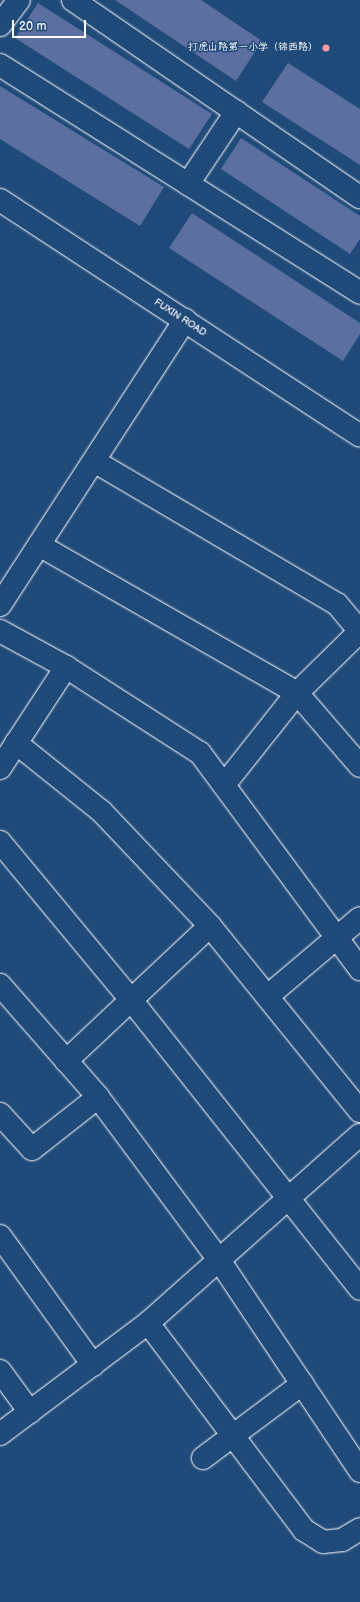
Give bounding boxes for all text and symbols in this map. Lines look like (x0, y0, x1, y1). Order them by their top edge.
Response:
scale bar (14, 12, 88, 38)
text: 20 m (19, 19, 46, 34)
place label: 打虎山路第一小学（锦西路） (188, 42, 318, 54)
marker: 打虎山路第一小学（锦西路） (321, 43, 331, 53)
street label: FUXIN ROAD (152, 297, 208, 339)

